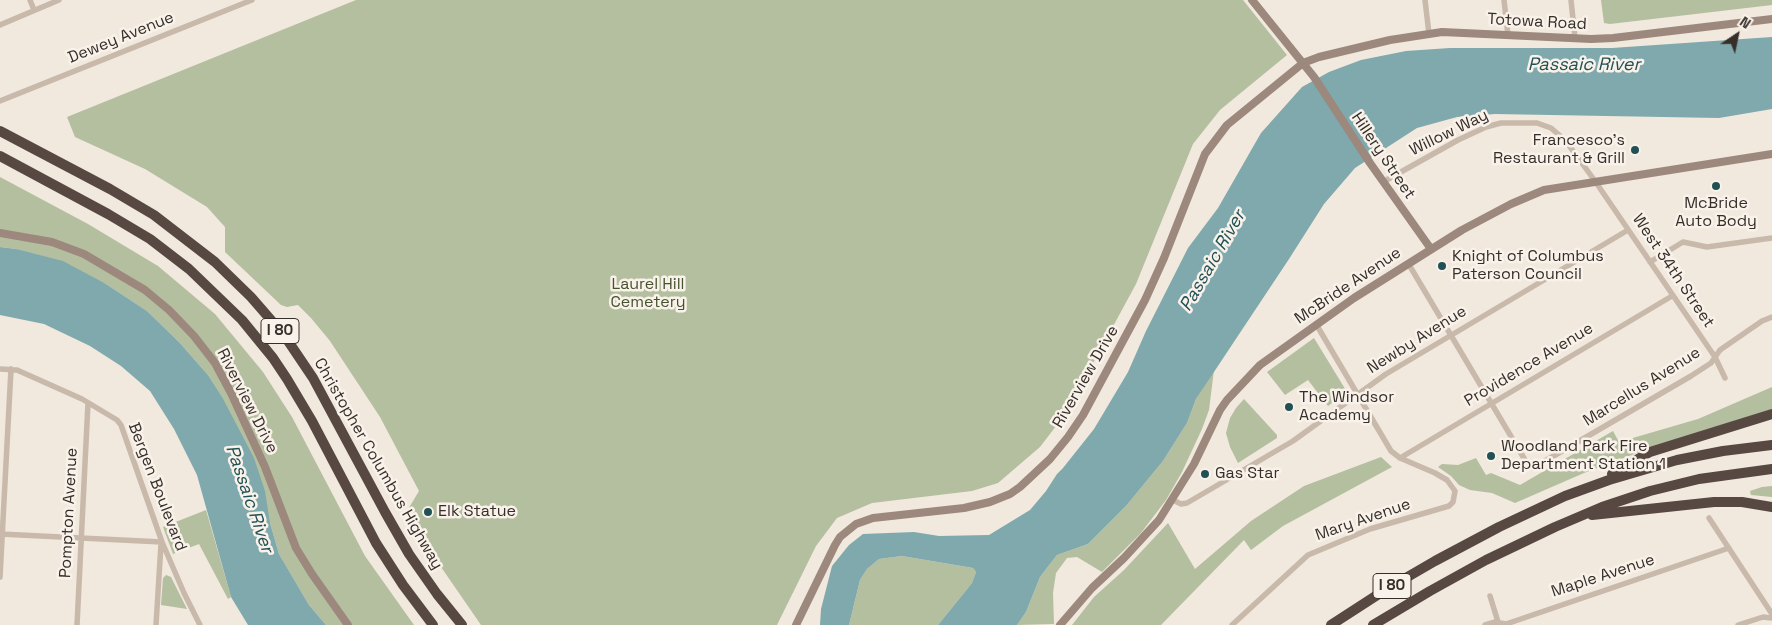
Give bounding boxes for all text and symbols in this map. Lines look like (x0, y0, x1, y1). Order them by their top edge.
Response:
street label: Dewey Avenue (65, 8, 177, 68)
street label: Totowa Road (1487, 10, 1587, 34)
north arrow (1712, 10, 1762, 60)
text: N (1736, 12, 1754, 33)
water label: Passaic River (1528, 54, 1640, 76)
street label: Willow Way (1407, 106, 1491, 160)
street label: Hillery Street (1347, 109, 1419, 203)
place label: Francesco's Restaurant & Grill (1493, 131, 1625, 169)
marker: Francesco's Restaurant & Grill (1629, 144, 1641, 156)
marker: McBride Auto Body (1710, 180, 1722, 192)
place label: McBride Auto Body (1675, 194, 1757, 232)
water label: Passaic River (1176, 207, 1250, 315)
street label: West 34th Street (1628, 211, 1718, 331)
street label: McBride Avenue (1291, 243, 1405, 329)
place label: Knight of Columbus Paterson Council (1452, 247, 1604, 285)
marker: Knight of Columbus Paterson Council (1436, 260, 1448, 272)
park label: Laurel Hill Cemetery (610, 275, 686, 313)
street label: Newby Avenue (1364, 302, 1470, 378)
road number: I 80 (261, 318, 299, 344)
street label: Providence Avenue (1461, 319, 1597, 411)
street label: Riverview Drive (1049, 322, 1123, 432)
street label: Marcellus Avenue (1580, 343, 1704, 431)
street label: Riverview Drive (212, 345, 282, 457)
street label: Christopher Columbus Highway (309, 355, 447, 573)
place label: The Windsor Academy (1299, 388, 1394, 426)
marker: The Windsor Academy (1283, 401, 1295, 413)
street label: Bergen Boulevard (124, 420, 190, 554)
place label: Woodland Park Fire Department Station 1 (1501, 437, 1666, 475)
water label: Passaic River (220, 442, 278, 556)
street label: Pompton Avenue (56, 447, 82, 579)
marker: Woodland Park Fire Department Station 1 (1485, 450, 1497, 462)
place label: Gas Star (1215, 464, 1280, 484)
marker: Gas Star (1199, 468, 1211, 480)
street label: Mary Avenue (1313, 495, 1413, 545)
place label: Elk Statue (438, 502, 516, 522)
marker: Elk Statue (422, 506, 434, 518)
street label: Maple Avenue (1549, 550, 1657, 602)
road number: I 80 (1373, 574, 1411, 598)

